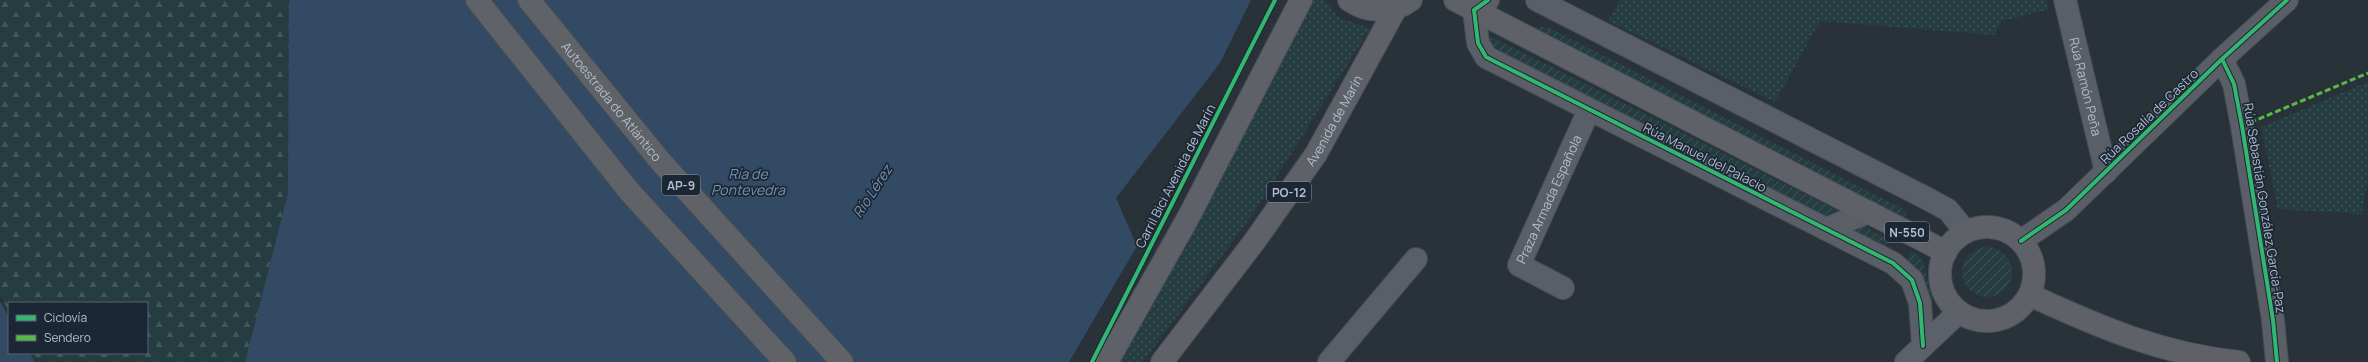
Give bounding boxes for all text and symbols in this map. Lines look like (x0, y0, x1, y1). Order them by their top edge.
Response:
street label: Rúa Ramón Peña (2065, 36, 2106, 138)
street label: Autoestrada do Atlántico (557, 38, 666, 166)
street label: Rúa Rosalía de Castro (2096, 64, 2202, 168)
street label: Avenida de Marín (1301, 72, 1367, 169)
street label: Carril Bici Avenida de Marín (1131, 101, 1219, 251)
street label: Rúa Sebastián González García-Paz (2239, 102, 2291, 315)
street label: Rúa Manuel del Palacio (1640, 118, 1770, 196)
street label: Praza Armada Española (1512, 132, 1586, 266)
water label: Río Lérez (848, 160, 897, 221)
water label: Ría de Pontevedra (711, 164, 786, 199)
road number: AP-9 (662, 175, 700, 195)
road number: PO-12 (1267, 182, 1311, 202)
road number: N-550 (1885, 222, 1929, 242)
legend (8, 302, 148, 354)
text: Ciclovía (44, 309, 87, 326)
text: Sendero (44, 329, 91, 346)

